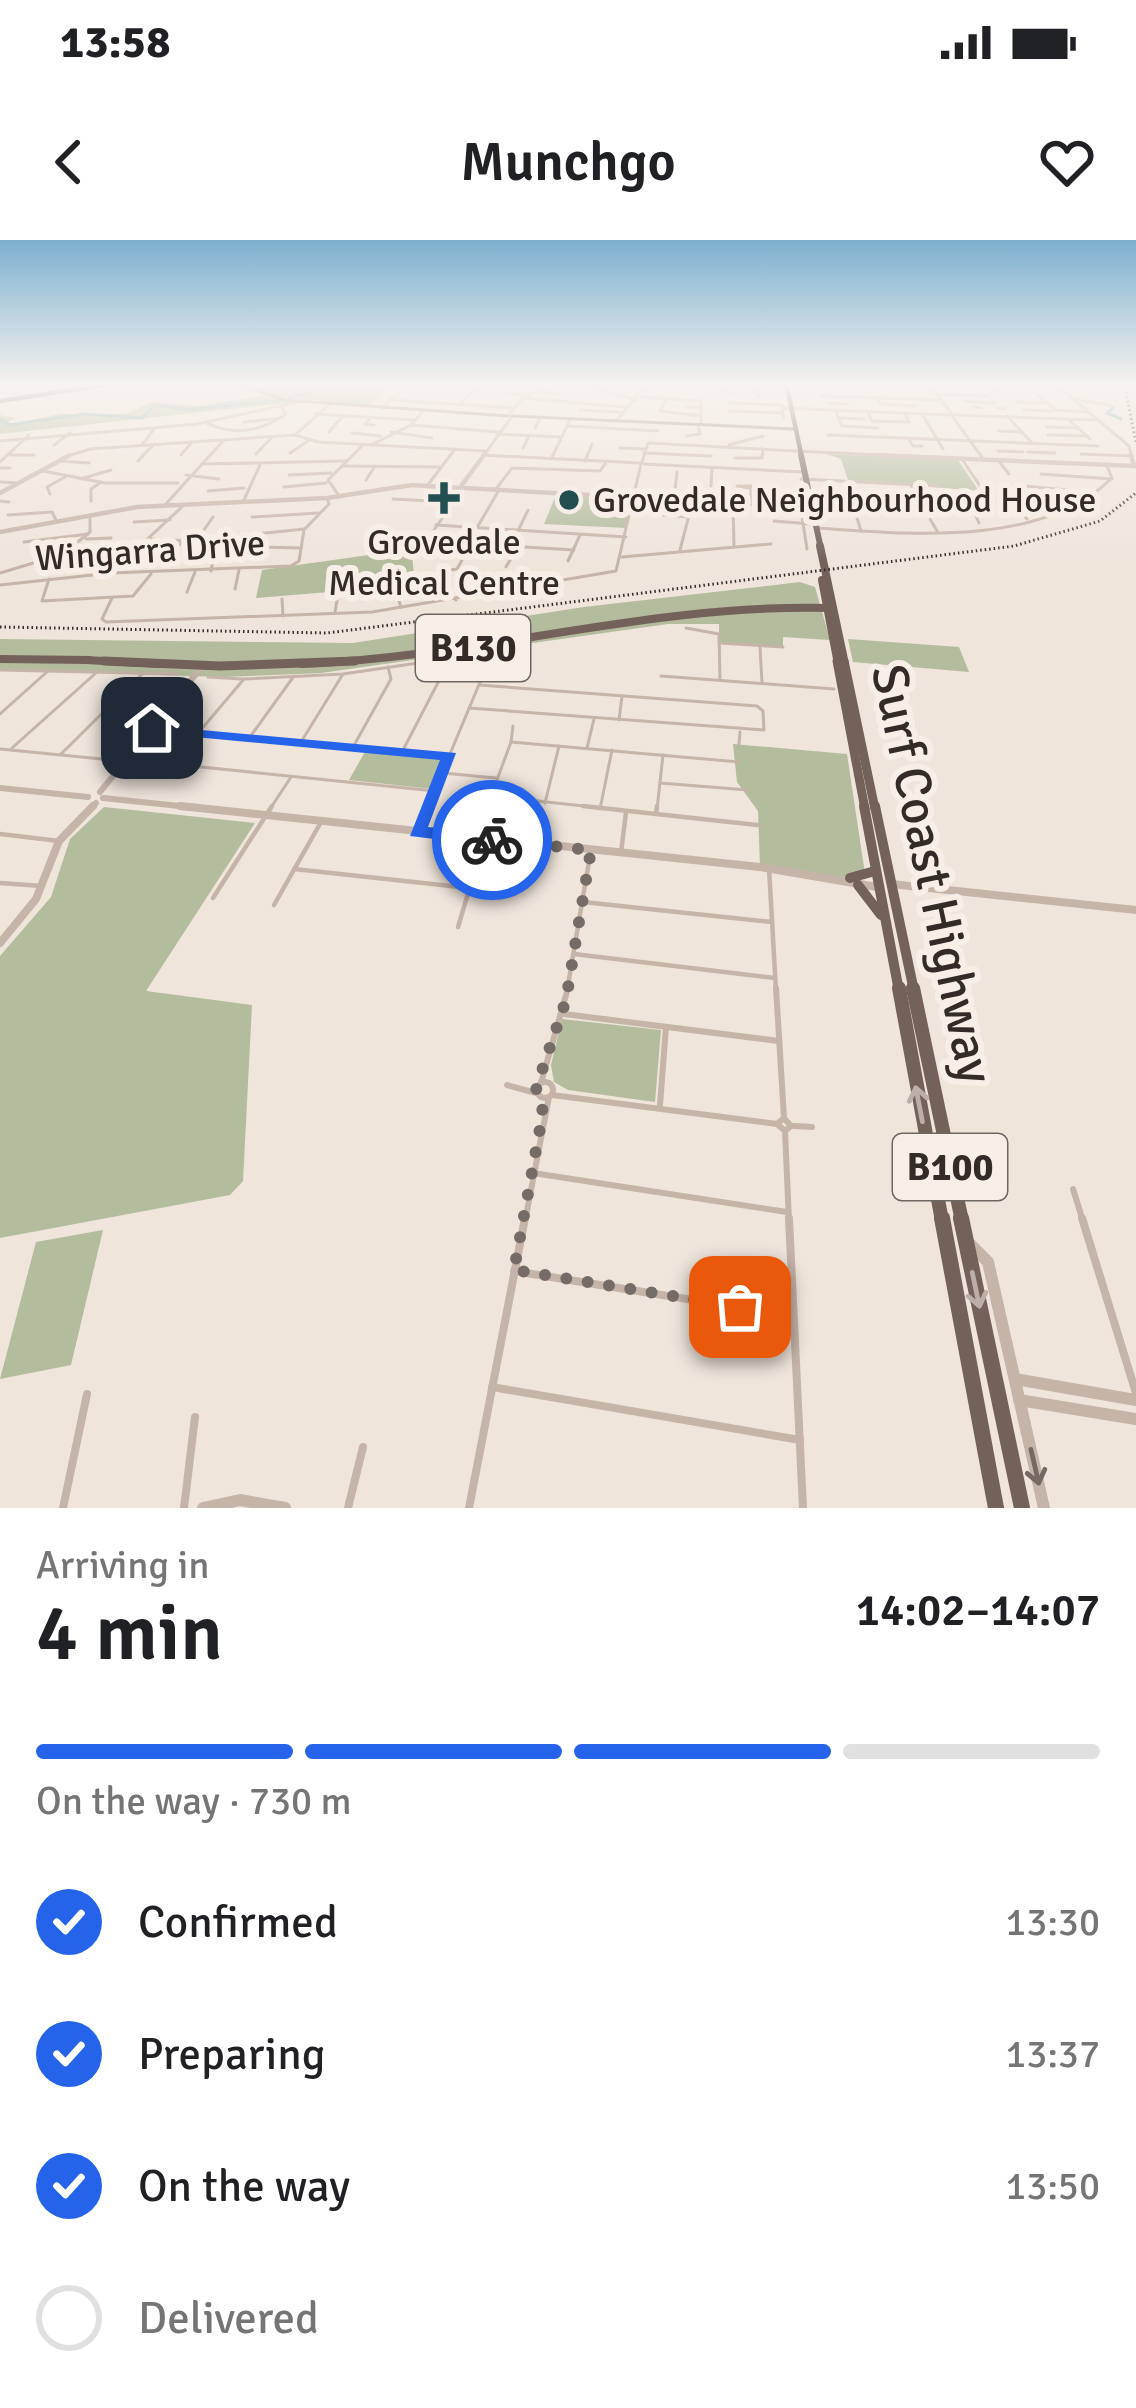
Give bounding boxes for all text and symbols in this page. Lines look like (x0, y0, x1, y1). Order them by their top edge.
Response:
text: 13:58 (60, 15, 170, 70)
icon: back (36, 129, 102, 195)
text: Munchgo (460, 129, 676, 196)
icon: heart (1034, 129, 1100, 195)
place label: Grovedale Neighbourhood House (593, 478, 1096, 523)
marker: Grovedale Medical Centre (428, 482, 460, 514)
marker: Grovedale Neighbourhood House (556, 487, 582, 513)
place label: Grovedale Medical Centre (328, 520, 560, 606)
street label: Wingarra Drive (34, 521, 266, 581)
road number: B130 (416, 615, 530, 681)
street label: Surf Coast Highway (857, 659, 1007, 1089)
pin (101, 677, 203, 779)
icon: home (119, 695, 185, 761)
courier (432, 780, 552, 900)
icon: bike (459, 807, 525, 873)
one-way arrow (907, 1086, 929, 1125)
road number: B100 (893, 1134, 1007, 1200)
pin (689, 1256, 791, 1358)
one-way arrow (966, 1270, 988, 1309)
icon: bag (707, 1274, 773, 1340)
one-way arrow (1024, 1448, 1047, 1486)
text: Arriving in (36, 1541, 210, 1589)
text: 14:02–14:07 (856, 1583, 1100, 1638)
text: 4 min (36, 1586, 223, 1682)
text: On the way · 730 m (36, 1777, 352, 1825)
icon: check (36, 1889, 102, 1955)
text: Confirmed (138, 1895, 338, 1950)
text: 13:30 (1005, 1898, 1100, 1946)
icon: check (36, 2021, 102, 2087)
text: Preparing (138, 2027, 326, 2082)
text: 13:37 (1005, 2030, 1100, 2078)
icon: check (36, 2153, 102, 2219)
text: On the way (138, 2159, 350, 2214)
text: 13:50 (1005, 2162, 1100, 2210)
text: Delivered (138, 2291, 319, 2346)

